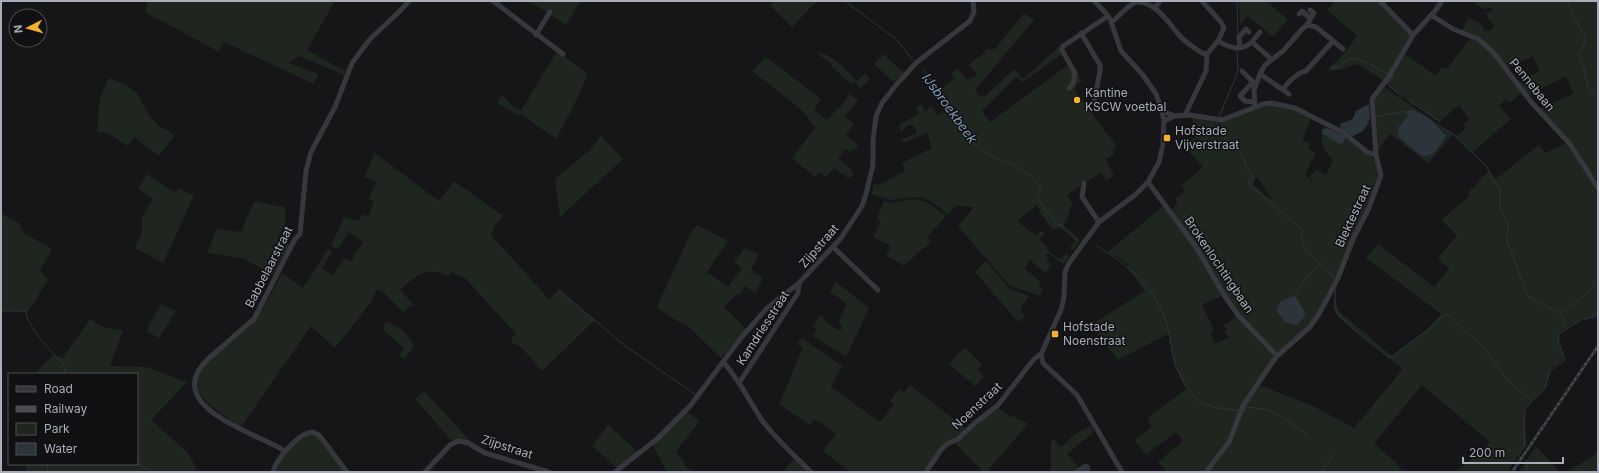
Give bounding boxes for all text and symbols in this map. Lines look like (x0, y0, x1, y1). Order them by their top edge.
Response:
north arrow (8, 8, 48, 48)
text: N (11, 24, 25, 34)
street label: Pennebaan (1506, 55, 1558, 114)
water label: IJsbroekbeek (919, 70, 981, 147)
place label: Kantine KSCW voetbal (1085, 85, 1166, 114)
marker: Kantine KSCW voetbal (1072, 95, 1082, 105)
place label: Hofstade Vijverstraat (1175, 123, 1239, 152)
marker: Hofstade Vijverstraat (1162, 133, 1172, 143)
street label: Blektestraat (1332, 182, 1374, 249)
street label: Brokenlochtingbaan (1182, 214, 1257, 316)
street label: Zijpstraat (796, 221, 842, 271)
street label: Babbelaarstraat (242, 223, 296, 310)
street label: Kamdriesstraat (733, 288, 792, 368)
place label: Hofstade Noenstraat (1063, 319, 1126, 348)
marker: Hofstade Noenstraat (1050, 329, 1060, 339)
legend (8, 373, 138, 465)
street label: Noenstraat (949, 379, 1005, 432)
text: Road (44, 381, 73, 396)
text: Railway (44, 401, 88, 416)
text: Park (44, 421, 70, 436)
street label: Zijpstraat (480, 431, 535, 462)
scale bar (1463, 439, 1563, 465)
text: Water (44, 441, 78, 456)
text: 200 m (1469, 445, 1505, 460)

